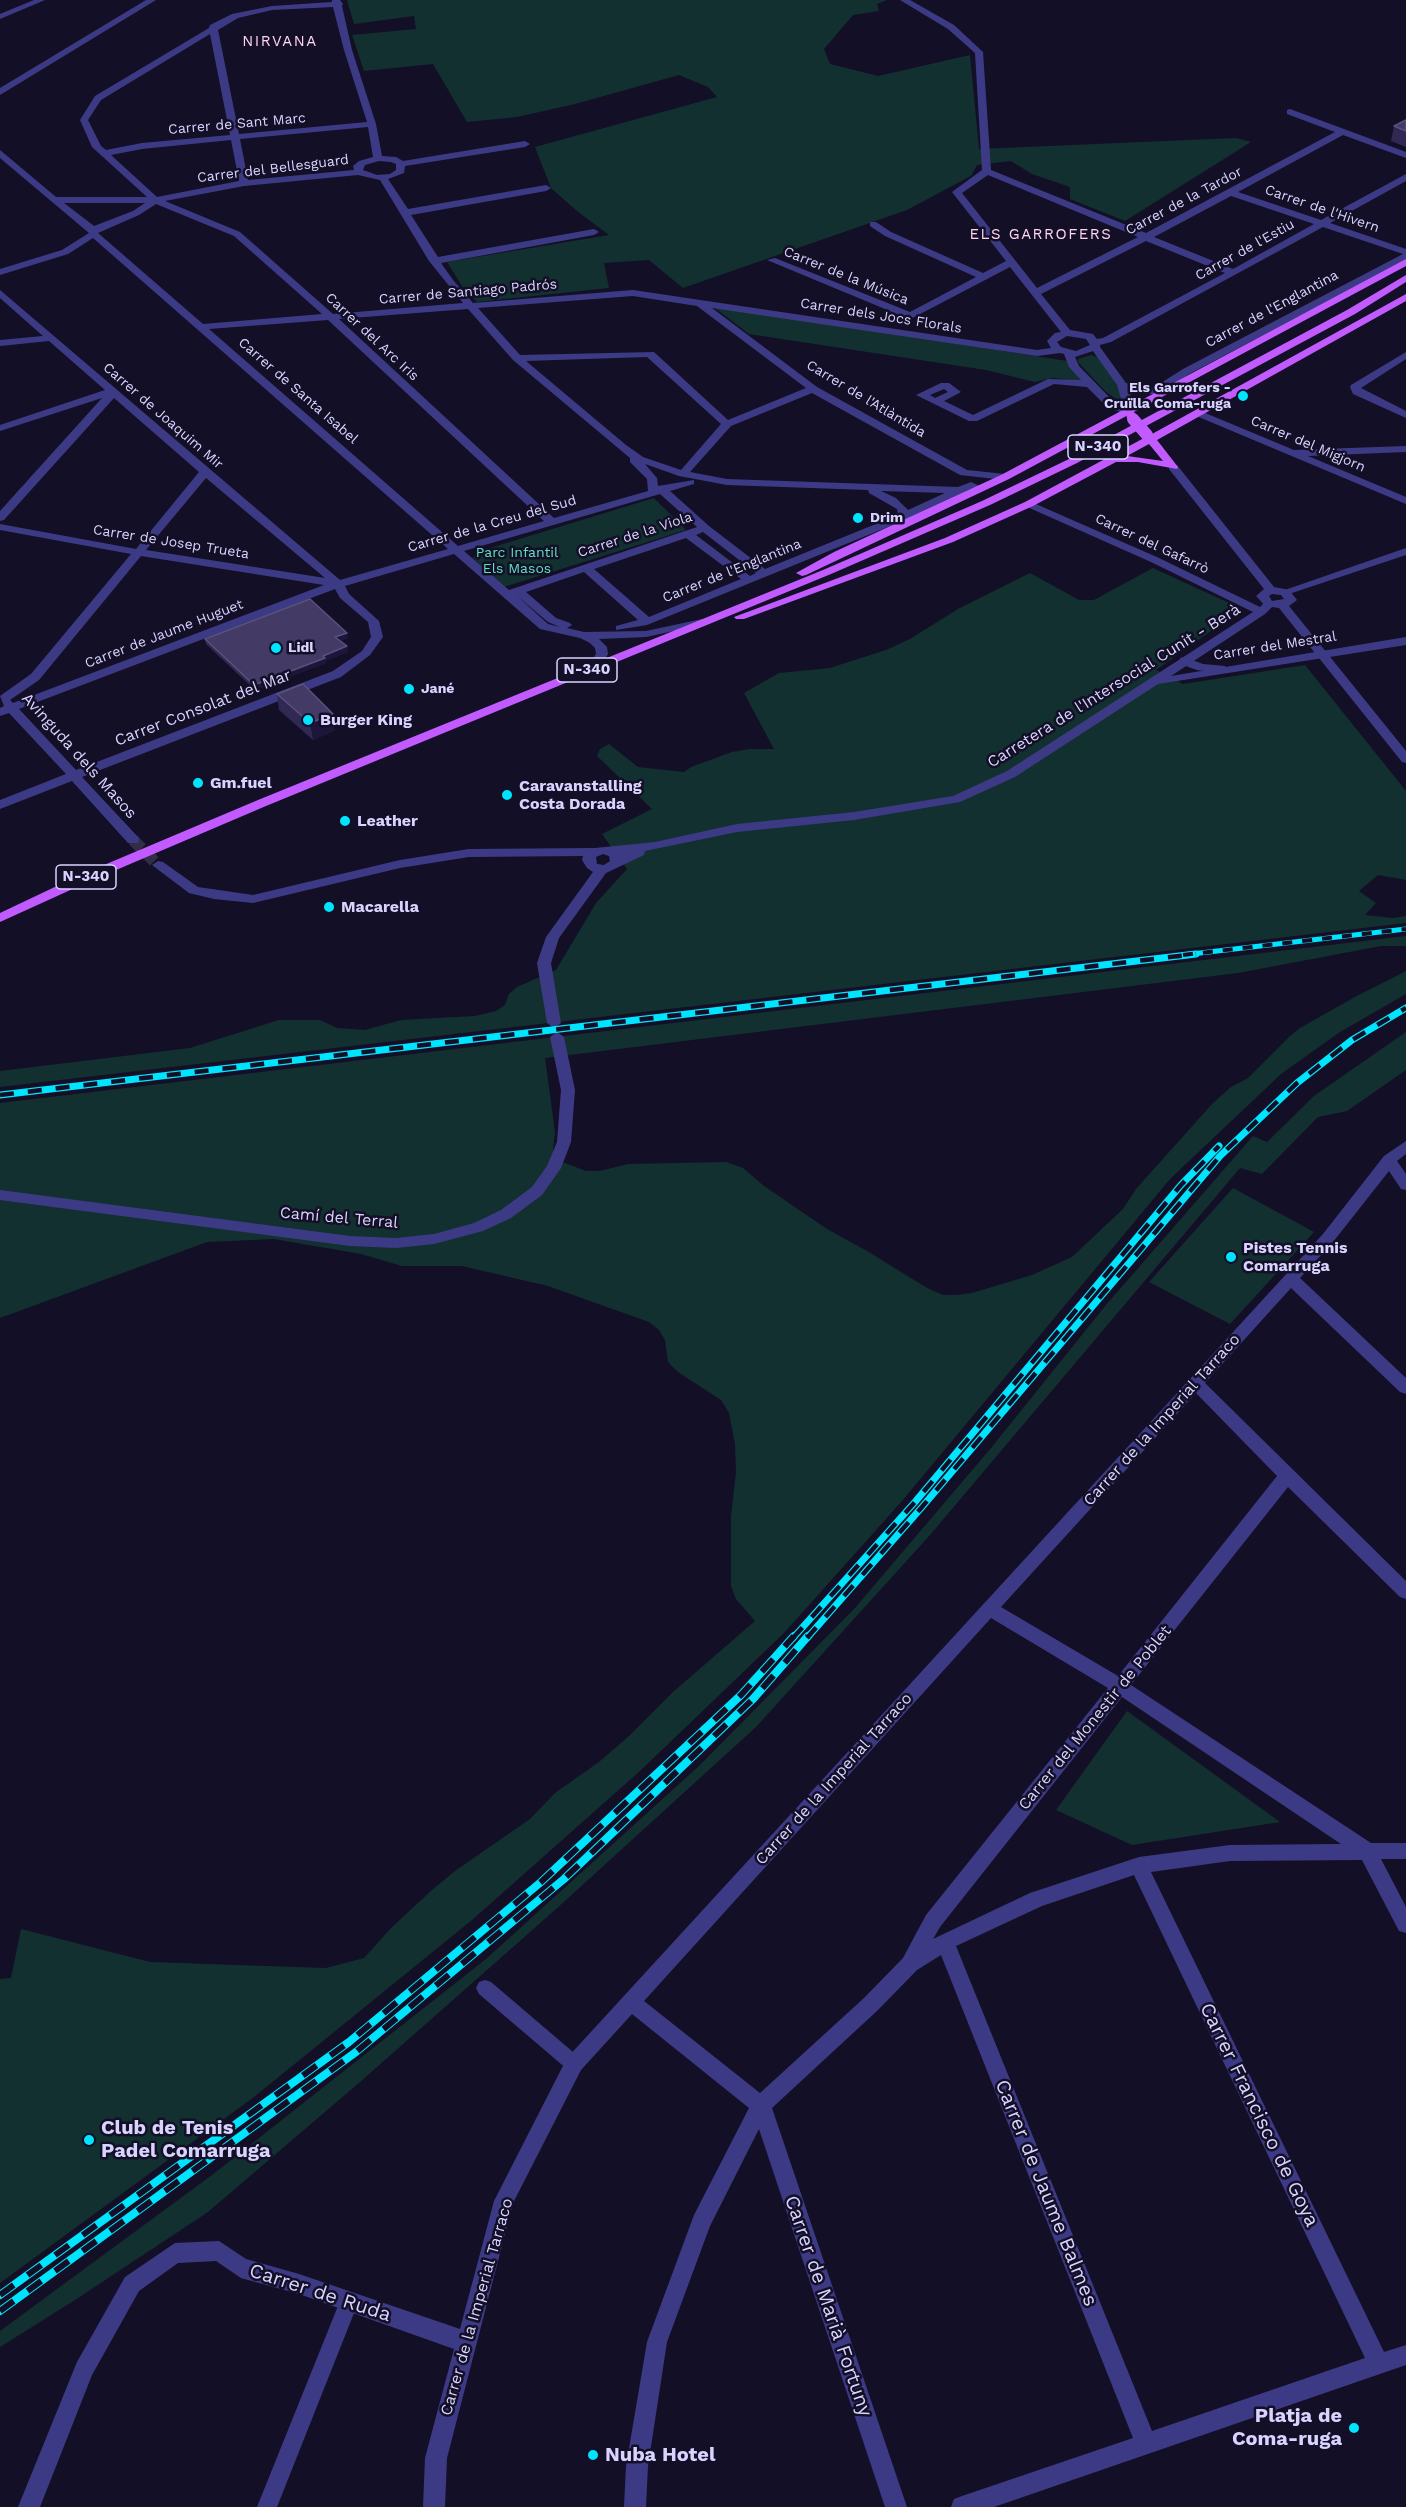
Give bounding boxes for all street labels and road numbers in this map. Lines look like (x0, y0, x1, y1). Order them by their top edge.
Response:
street label: Carrer de Sant Marc (168, 110, 306, 138)
street label: Carrer del Bellesguard (196, 151, 350, 187)
street label: Carrer de la Tardor (1123, 163, 1245, 239)
street label: Carrer de l'Hivern (1263, 182, 1381, 236)
street label: Carrer de l'Estiu (1193, 216, 1297, 284)
street label: Carrer de la Música (781, 243, 911, 309)
street label: Carrer de l'Englantina (1203, 267, 1341, 351)
street label: Carrer de Santiago Padrós (378, 276, 558, 308)
street label: Carrer del Arc Iris (322, 289, 422, 385)
street label: Carrer dels Jocs Florals (799, 295, 963, 337)
street label: Carrer de Santa Isabel (235, 334, 361, 448)
street label: Carrer de l'Atlàntida (803, 357, 929, 441)
street label: Carrer de Joaquim Mir (99, 359, 227, 473)
street label: Carrer del Migjorn (1248, 412, 1368, 476)
road number: N-340 (1068, 435, 1128, 459)
street label: Carrer de la Creu del Sud (406, 492, 578, 556)
street label: Carrer de la Viola (576, 509, 694, 561)
street label: Carrer del Gafarrò (1092, 510, 1212, 578)
street label: Carrer de Josep Trueta (92, 521, 250, 563)
street label: Carrer de l'Englantina (660, 535, 804, 607)
street label: Carrer de Jaume Huguet (83, 596, 245, 672)
street label: Carretera de l'Intersocial Cunit - Berà (984, 600, 1244, 772)
street label: Carrer del Mestral (1212, 628, 1338, 664)
road number: N-340 (557, 658, 617, 682)
street label: Carrer Consolat del Mar (112, 666, 294, 750)
street label: Avinguda dels Masos (17, 689, 141, 823)
road number: N-340 (56, 865, 116, 889)
street label: Camí del Terral (279, 1203, 399, 1233)
street label: Carrer de la Imperial Tarraco (1080, 1330, 1244, 1510)
street label: Carrer del Monestir de Poblet (1015, 1622, 1175, 1814)
street label: Carrer de la Imperial Tarraco (752, 1689, 916, 1869)
street label: Carrer Francisco de Goya (1194, 1999, 1324, 2231)
street label: Carrer de Jaume Balmes (990, 2076, 1102, 2310)
street label: Carrer de Marià Fortuny (779, 2192, 877, 2420)
street label: Carrer de la Imperial Tarraco (437, 2196, 517, 2418)
street label: Carrer de Ruda (246, 2259, 394, 2327)

